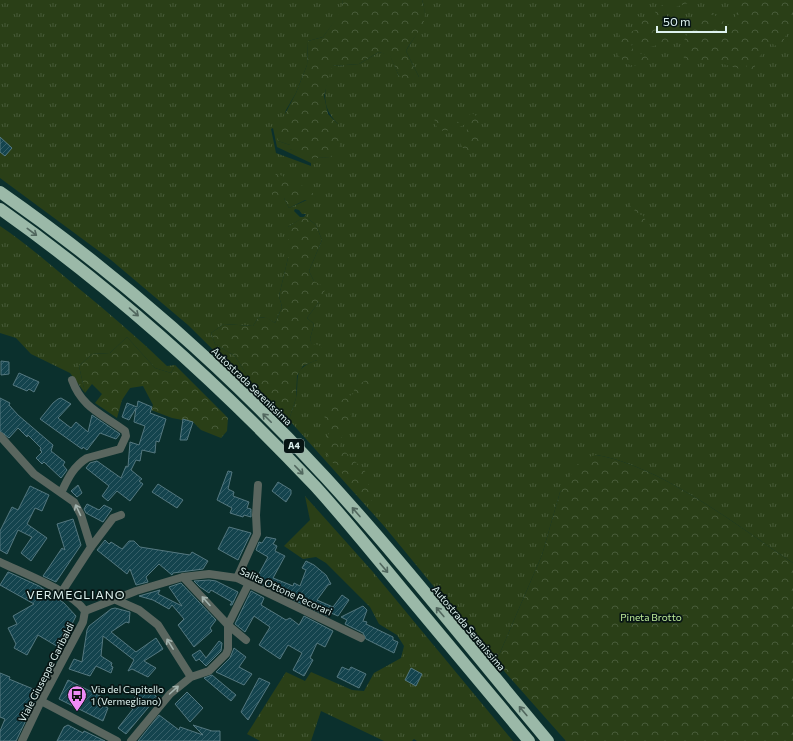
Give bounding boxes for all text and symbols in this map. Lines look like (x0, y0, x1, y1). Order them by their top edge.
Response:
scale bar (657, 8, 726, 34)
text: 50 m (663, 14, 691, 28)
one-way arrow (26, 228, 37, 236)
one-way arrow (129, 308, 139, 317)
street label: Autostrada Serenissima (209, 344, 295, 428)
one-way arrow (262, 413, 272, 422)
road number: A4 (284, 439, 304, 453)
one-way arrow (294, 465, 303, 475)
one-way arrow (74, 505, 81, 517)
one-way arrow (351, 507, 361, 517)
one-way arrow (380, 562, 389, 573)
street label: Salita Ottone Pecorari (238, 564, 334, 618)
street label: Autostrada Serenissima (430, 583, 508, 673)
district label: VERMEGLIANO (26, 587, 126, 601)
one-way arrow (201, 596, 210, 606)
one-way arrow (435, 606, 444, 617)
park label: Pineta Brotto (620, 611, 682, 623)
street label: Viale Giuseppe Garibaldi (16, 620, 76, 724)
one-way arrow (166, 638, 174, 650)
place label: Via del Capitello 1 (Vermegliano) (91, 683, 164, 707)
bus stop icon: Via del Capitello 1 (Vermegliano) (66, 684, 88, 712)
one-way arrow (169, 685, 179, 695)
one-way arrow (519, 706, 528, 717)

